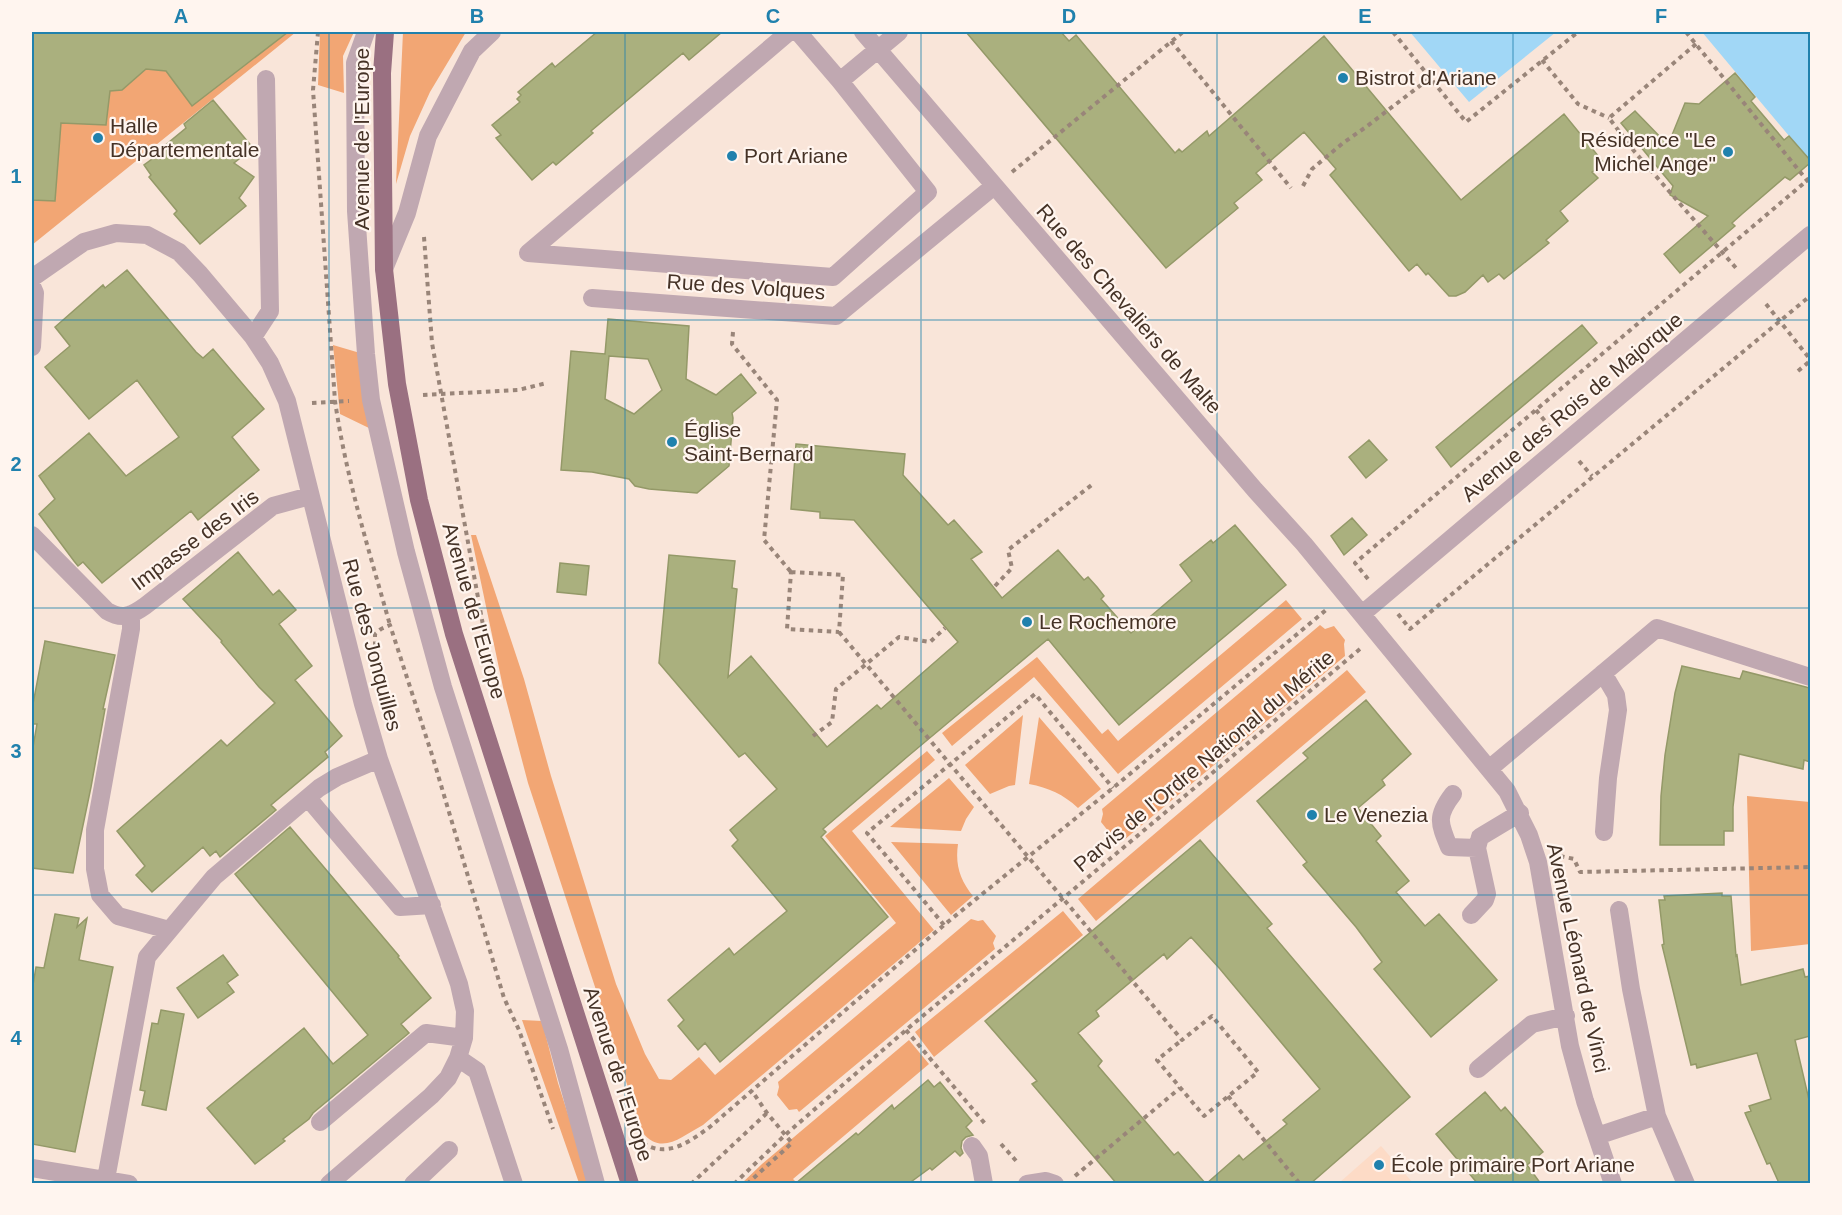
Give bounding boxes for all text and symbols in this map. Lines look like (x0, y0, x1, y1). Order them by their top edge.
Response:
text: A (174, 5, 188, 27)
text: B (470, 5, 484, 27)
text: C (766, 5, 780, 27)
text: D (1062, 5, 1076, 27)
text: E (1358, 5, 1372, 27)
text: F (1655, 5, 1667, 27)
street label: Avenue de l'Europe (350, 48, 373, 230)
place label: Bistrot d'Ariane (1355, 66, 1497, 89)
marker: Bistrot d'Ariane (1336, 71, 1350, 85)
place label: Halle Départementale (110, 114, 259, 161)
place label: Résidence "Le Michel Ange" (1580, 128, 1716, 175)
marker: Halle Départementale (91, 131, 105, 145)
place label: Port Ariane (744, 144, 848, 167)
marker: Résidence "Le Michel Ange" (1721, 145, 1735, 159)
marker: Port Ariane (725, 149, 739, 163)
text: 1 (10, 165, 22, 187)
street label: Rue des Chevaliers de Malte (1032, 199, 1227, 418)
street label: Rue des Volques (666, 269, 826, 304)
street label: Avenue des Rois de Majorque (1457, 308, 1687, 506)
place label: Église Saint-Bernard (684, 418, 814, 465)
marker: Église Saint-Bernard (665, 435, 679, 449)
text: 2 (10, 453, 22, 475)
street label: Impasse des Iris (127, 484, 263, 595)
street label: Avenue de l'Europe (438, 520, 511, 702)
street label: Rue des Jonquilles (338, 556, 407, 734)
place label: Le Rochemore (1039, 610, 1177, 633)
marker: Le Rochemore (1020, 615, 1034, 629)
street label: Parvis de l'Ordre National du Mérite (1069, 645, 1338, 876)
text: 3 (10, 740, 22, 762)
place label: Le Venezia (1324, 803, 1428, 826)
marker: Le Venezia (1305, 808, 1319, 822)
street label: Avenue Léonard de Vinci (1543, 841, 1614, 1075)
street label: Avenue de l'Europe (579, 984, 658, 1164)
text: 4 (10, 1027, 22, 1049)
place label: École primaire Port Ariane (1391, 1153, 1635, 1176)
marker: École primaire Port Ariane (1372, 1158, 1386, 1172)

